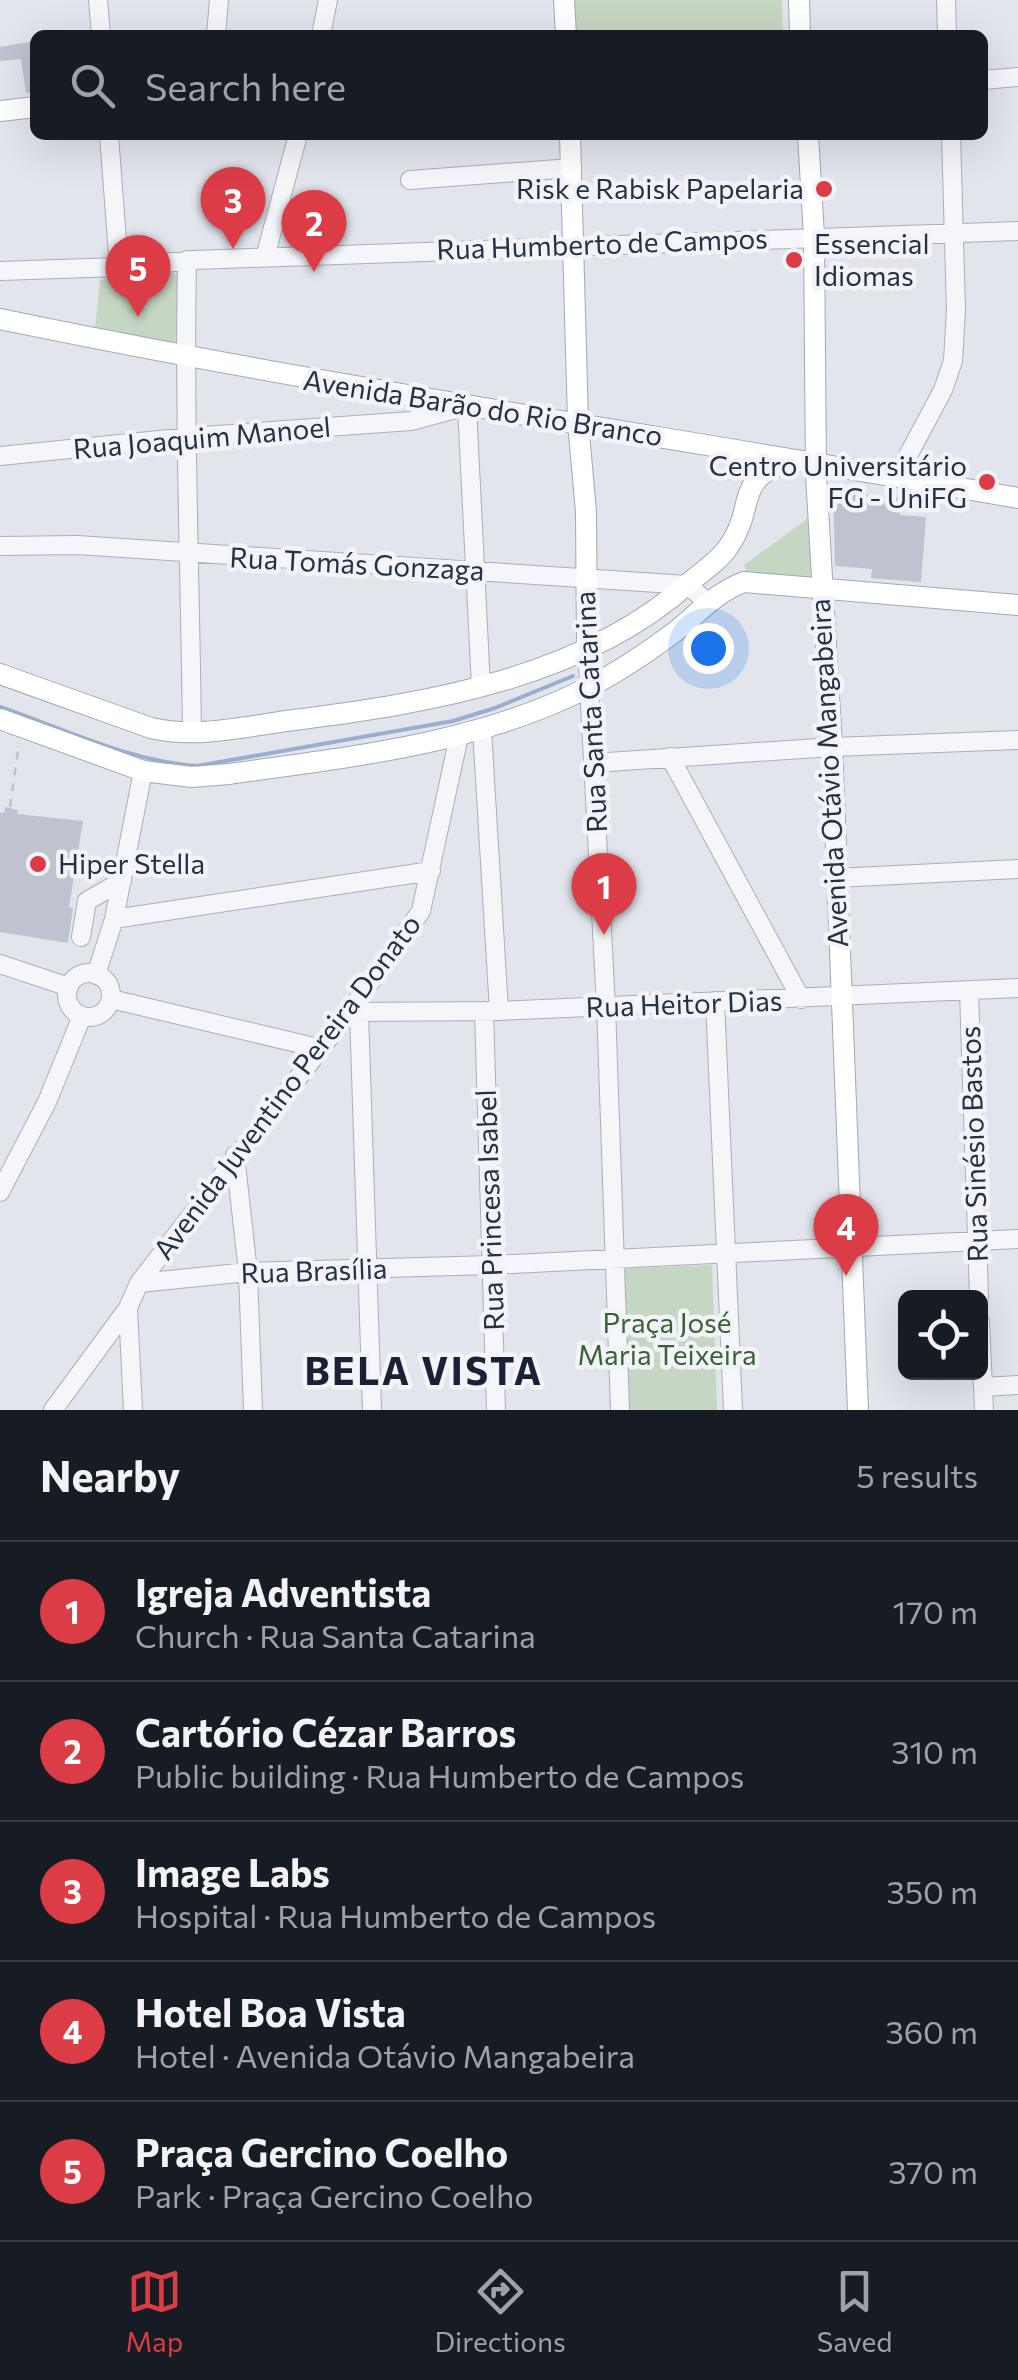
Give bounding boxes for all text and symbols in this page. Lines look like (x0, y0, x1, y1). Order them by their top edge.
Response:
search box (30, 30, 988, 140)
icon: search (65, 58, 120, 113)
text: Search here (145, 62, 346, 109)
pin: 3 (200, 166, 266, 249)
place label: Risk e Rabisk Papelaria (516, 171, 804, 205)
marker: Risk e Rabisk Papelaria (813, 178, 835, 200)
pin: 2 (282, 190, 346, 272)
street label: Rua Humberto de Campos (436, 220, 768, 266)
place label: Essencial Idiomas (814, 226, 930, 292)
pin: 5 (106, 234, 170, 317)
marker: Essencial Idiomas (783, 249, 805, 271)
street label: Avenida Barão do Rio Branco (301, 362, 665, 452)
street label: Rua Joaquim Manoel (72, 409, 332, 465)
place label: Centro Universitário FG - UniFG (709, 448, 967, 514)
marker: Centro Universitário FG - UniFG (976, 471, 998, 493)
street label: Rua Tomás Gonzaga (229, 539, 485, 587)
street label: Rua Santa Catarina (567, 590, 613, 834)
street label: Avenida Otávio Mangabeira (802, 598, 854, 948)
your location (683, 623, 734, 674)
place label: Hiper Stella (58, 846, 205, 880)
pin: 1 (572, 852, 636, 935)
marker: Hiper Stella (27, 853, 49, 875)
street label: Avenida Juventino Pereira Donato (145, 907, 427, 1266)
street label: Rua Heitor Dias (585, 983, 783, 1023)
street label: Rua Sinésio Bastos (952, 1025, 994, 1263)
street label: Rua Princesa Isabel (468, 1089, 510, 1331)
pin: 4 (814, 1194, 878, 1276)
street label: Rua Brasília (240, 1250, 388, 1290)
map controls (898, 1290, 988, 1380)
button: locate (898, 1290, 988, 1380)
park label: Praça José Maria Teixeira (577, 1305, 757, 1371)
district label: BELA VISTA (304, 1346, 544, 1393)
text: Nearby (40, 1449, 180, 1501)
text: 5 results (856, 1455, 978, 1495)
text: Igreja Adventista (135, 1568, 431, 1615)
text: 1 (65, 1591, 80, 1631)
text: 170 m (893, 1591, 978, 1631)
text: Church · Rua Santa Catarina (135, 1615, 536, 1655)
text: Cartório Cézar Barros (135, 1708, 516, 1755)
text: 2 (63, 1731, 82, 1771)
text: 310 m (891, 1731, 978, 1771)
text: Public building · Rua Humberto de Campos (135, 1755, 744, 1795)
text: Image Labs (135, 1848, 330, 1895)
text: 3 (63, 1871, 82, 1911)
text: 350 m (886, 1871, 978, 1911)
text: Hospital · Rua Humberto de Campos (135, 1895, 656, 1935)
text: Hotel Boa Vista (135, 1988, 406, 2035)
text: 4 (63, 2011, 82, 2051)
text: 360 m (885, 2011, 978, 2051)
text: Hotel · Avenida Otávio Mangabeira (135, 2035, 635, 2075)
text: Praça Gercino Coelho (135, 2128, 508, 2175)
text: 5 (63, 2151, 82, 2191)
text: 370 m (888, 2151, 978, 2191)
text: Park · Praça Gercino Coelho (135, 2175, 533, 2215)
tab: Map (126, 2264, 183, 2358)
tab: Directions (434, 2264, 566, 2358)
tab: Saved (817, 2264, 892, 2358)

